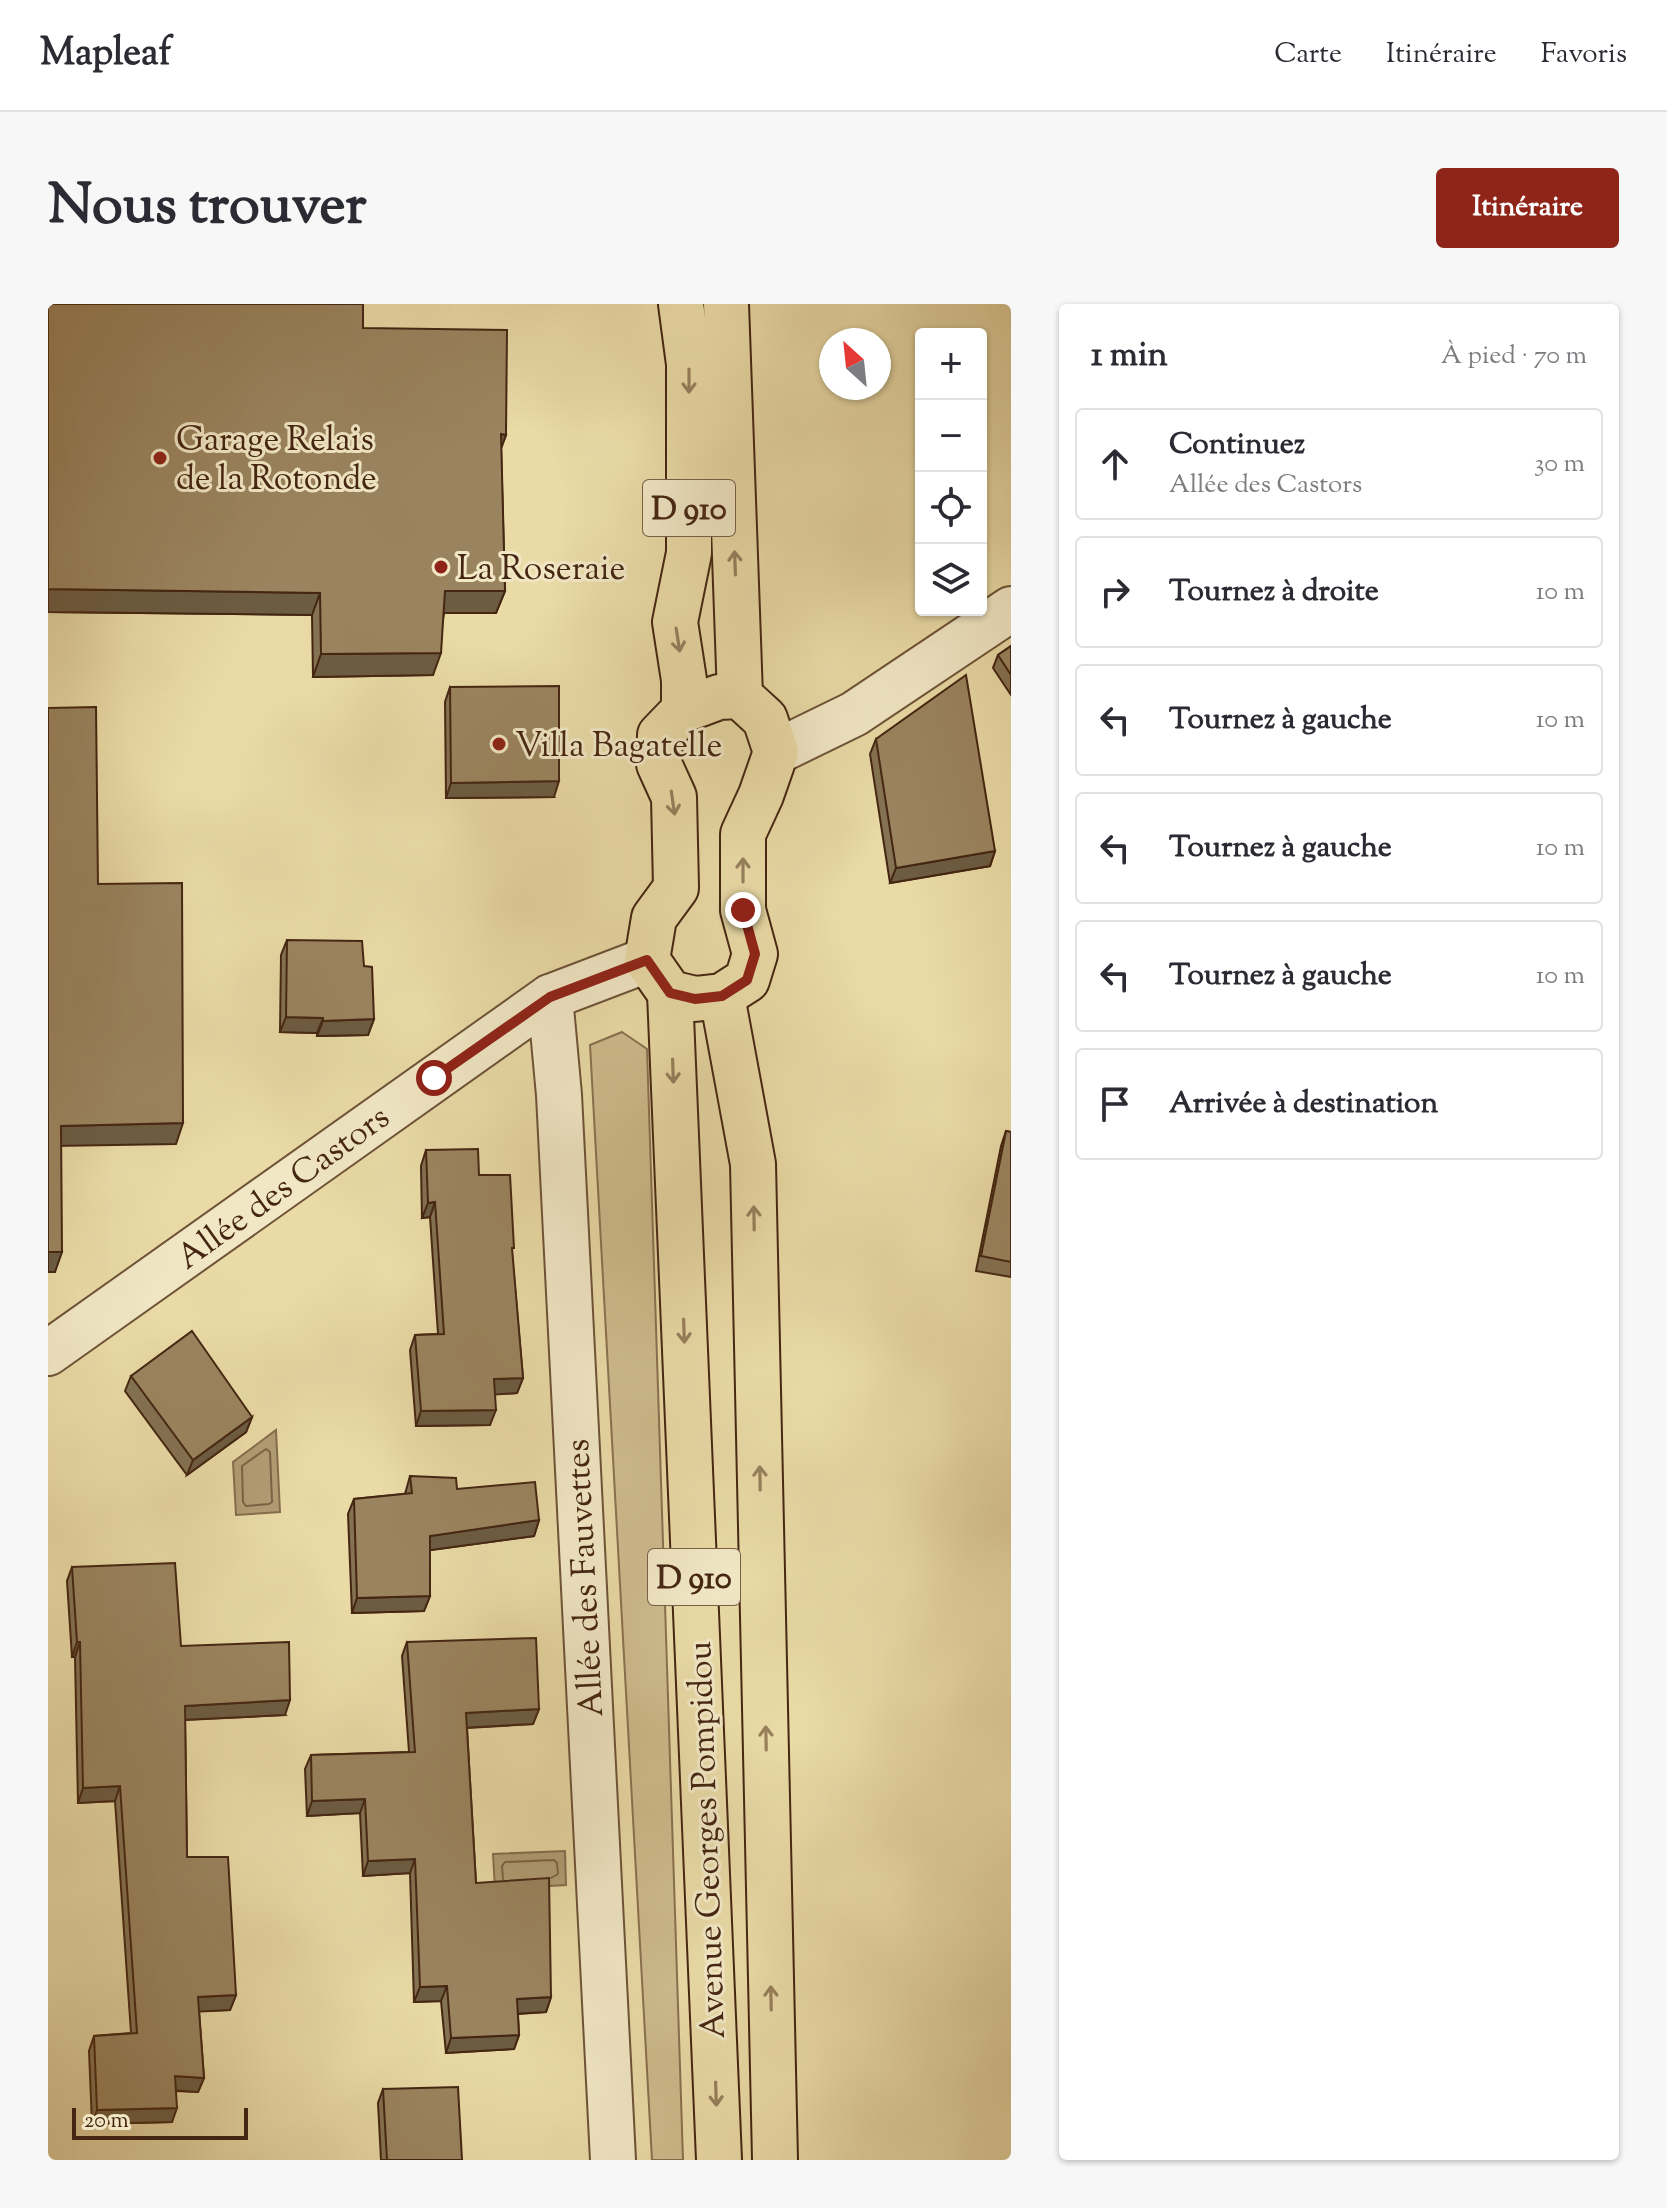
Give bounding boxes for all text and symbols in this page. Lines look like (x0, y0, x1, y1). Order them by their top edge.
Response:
text: Mapleaf (40, 28, 172, 82)
text: Carte (1274, 35, 1342, 75)
text: Itinéraire (1386, 35, 1497, 75)
text: Favoris (1541, 35, 1627, 75)
text: Nous trouver (48, 168, 367, 249)
button: Itinéraire (1436, 168, 1619, 248)
north arrow (819, 328, 891, 400)
map controls (915, 328, 987, 616)
button: + (915, 328, 987, 400)
text: 1 min (1091, 332, 1168, 381)
text: À pied · 70 m (1441, 338, 1587, 375)
one-way arrow (681, 367, 697, 394)
button: − (915, 400, 987, 472)
place label: Garage Relais de la Rotonde (176, 417, 377, 505)
text: Continuez (1169, 424, 1305, 467)
icon: ahead (1093, 442, 1137, 486)
text: 30 m (1534, 446, 1585, 483)
marker: Garage Relais de la Rotonde (151, 449, 169, 467)
text: Allée des Castors (1169, 467, 1362, 504)
button: locate (915, 472, 987, 544)
road number: D 910 (643, 480, 735, 536)
button: layers (915, 544, 987, 616)
place label: La Roseraie (457, 546, 625, 595)
one-way arrow (728, 550, 743, 576)
marker: La Roseraie (432, 558, 450, 576)
icon: right (1093, 570, 1137, 614)
text: Tournez à droite (1169, 571, 1379, 614)
text: 10 m (1536, 574, 1585, 611)
one-way arrow (671, 627, 686, 652)
icon: left (1093, 698, 1137, 742)
text: Tournez à gauche (1169, 699, 1392, 742)
text: 10 m (1536, 702, 1585, 739)
place label: Villa Bagatelle (515, 723, 722, 772)
marker: Villa Bagatelle (490, 735, 508, 753)
one-way arrow (665, 789, 680, 816)
icon: left (1093, 826, 1137, 870)
text: Tournez à gauche (1169, 827, 1392, 870)
text: 10 m (1536, 830, 1585, 867)
one-way arrow (735, 857, 751, 884)
route end (725, 892, 761, 928)
icon: left (1093, 954, 1137, 998)
text: Tournez à gauche (1169, 955, 1392, 998)
text: 10 m (1536, 958, 1585, 995)
one-way arrow (666, 1057, 681, 1084)
route start (416, 1060, 452, 1096)
icon: arrive (1093, 1082, 1137, 1126)
text: Arrivée à destination (1169, 1083, 1438, 1126)
street label: Allée des Castors (167, 1095, 401, 1283)
one-way arrow (746, 1205, 762, 1232)
one-way arrow (677, 1317, 692, 1344)
street label: Allée des Fauvettes (555, 1437, 618, 1718)
one-way arrow (752, 1465, 768, 1492)
road number: D 910 (648, 1549, 740, 1605)
street label: Avenue Georges Pompidou (677, 1640, 740, 2040)
one-way arrow (758, 1725, 773, 1752)
one-way arrow (764, 1985, 779, 2012)
one-way arrow (709, 2080, 724, 2107)
scale bar (72, 2104, 248, 2140)
text: 20 m (84, 2106, 129, 2138)

